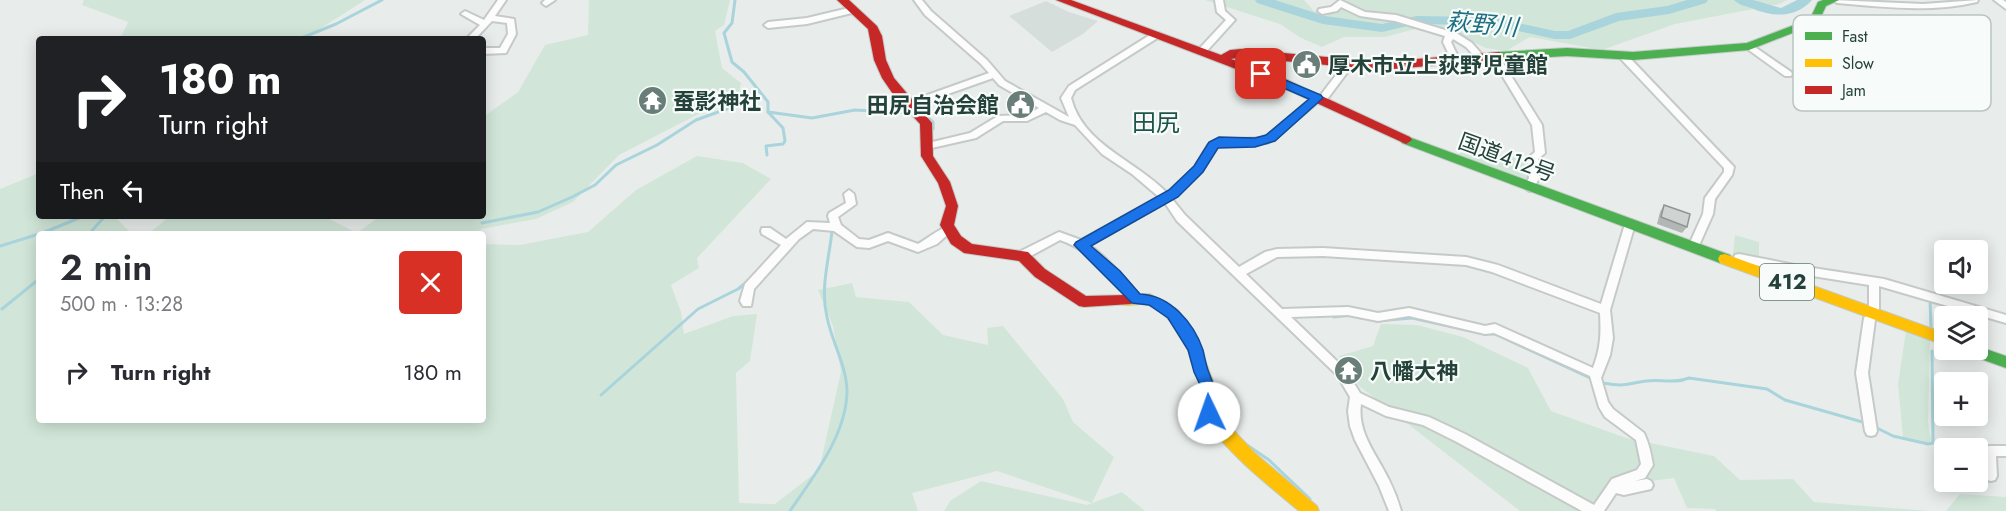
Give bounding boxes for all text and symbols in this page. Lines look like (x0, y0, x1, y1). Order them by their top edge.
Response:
water label: 萩野川 (1445, 3, 1522, 45)
legend (1793, 15, 1991, 111)
text: Fast (1842, 25, 1868, 48)
pin (1235, 48, 1286, 99)
text: 180 m (159, 49, 282, 110)
public building icon: 厚木市立上荻野児童館 (1291, 49, 1323, 81)
place label: 厚木市立上荻野児童館 (1328, 49, 1548, 81)
text: Slow (1842, 52, 1874, 75)
icon: arrive (1244, 57, 1277, 90)
icon: right (60, 60, 138, 138)
text: Jam (1840, 79, 1866, 102)
temple icon: 蚕影神社 (636, 85, 668, 117)
place label: 蚕影神社 (673, 85, 761, 117)
place label: 田尻自治会館 (867, 89, 999, 121)
public building icon: 田尻自治会館 (1004, 89, 1036, 121)
text: Turn right (159, 105, 267, 144)
district label: 田尻 (1132, 105, 1180, 140)
street label: 国道412号 (1454, 125, 1560, 189)
icon: left (117, 174, 150, 207)
text: Then (60, 175, 105, 207)
map controls (1934, 240, 1988, 492)
button: sound (1934, 240, 1988, 294)
text: 2 min (60, 241, 152, 293)
button: close (399, 251, 462, 314)
road number: 412 (1760, 264, 1814, 300)
text: 500 m · 13:28 (60, 290, 183, 319)
button: layers (1934, 306, 1988, 360)
temple icon: 八幡大神 (1333, 355, 1365, 387)
place label: 八幡大神 (1370, 355, 1458, 387)
icon: right (60, 356, 93, 389)
text: Turn right (111, 356, 211, 388)
text: 180 m (403, 356, 462, 388)
button: + (1934, 372, 1988, 426)
position arrow (1177, 381, 1241, 445)
button: − (1934, 438, 1988, 492)

